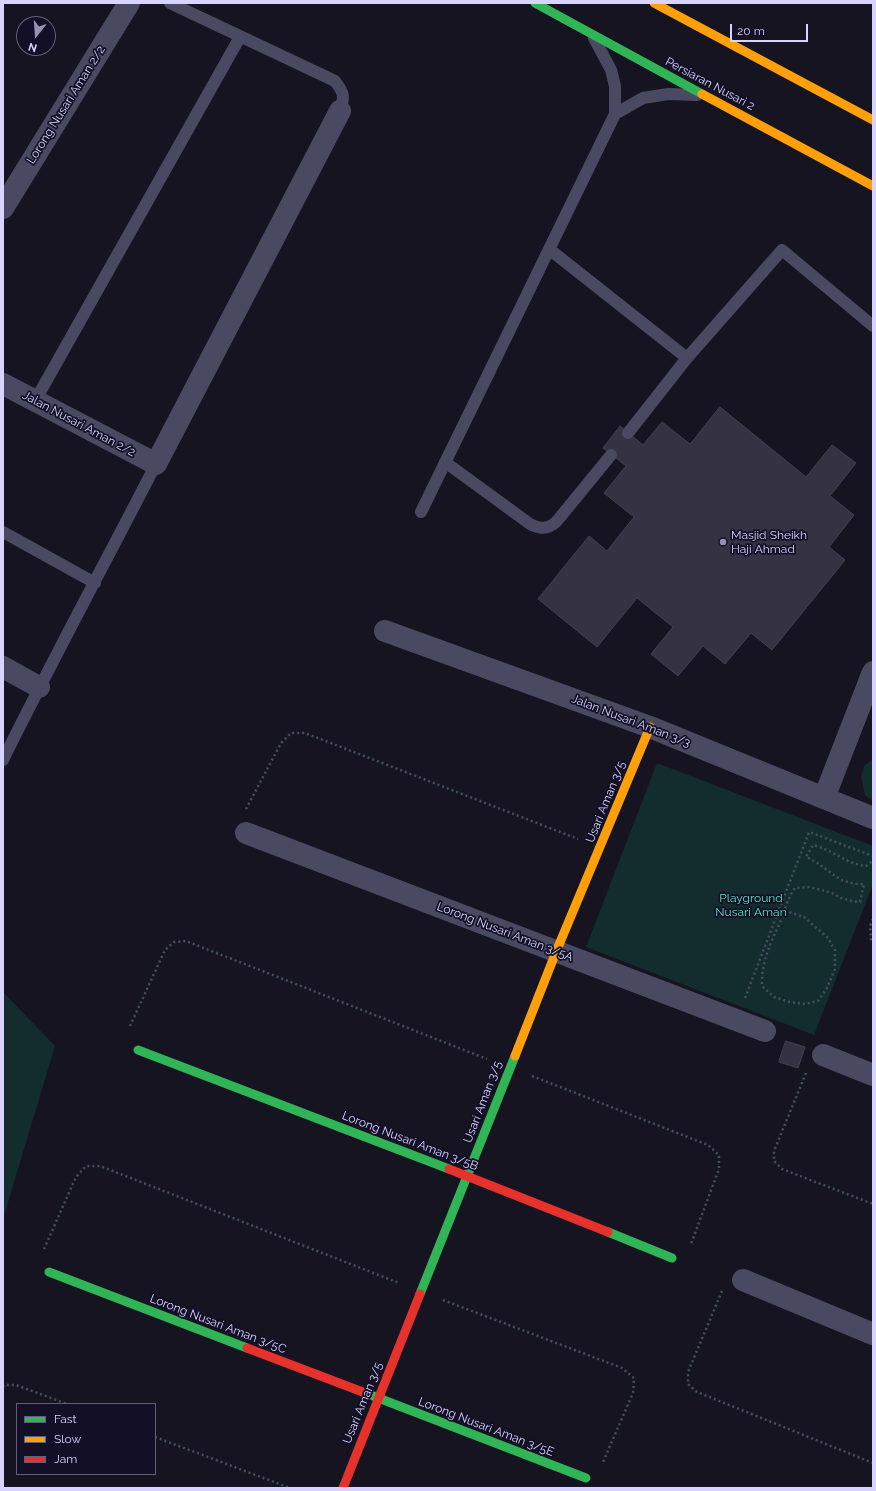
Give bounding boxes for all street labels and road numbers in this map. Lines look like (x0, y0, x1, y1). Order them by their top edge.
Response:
street label: Lorong Nusari Aman 2/2 (24, 43, 108, 167)
street label: Persiaran Nusari 2 (663, 54, 757, 114)
street label: Jalan Nusari Aman 2/2 (20, 388, 138, 460)
street label: Jalan Nusari Aman 3/3 (570, 692, 692, 750)
street label: Usari Aman 3/5 (583, 759, 629, 845)
street label: Lorong Nusari Aman 3/5A (435, 899, 575, 965)
street label: Usari Aman 3/5 (461, 1059, 505, 1145)
street label: Lorong Nusari Aman 3/5B (340, 1108, 480, 1174)
street label: Lorong Nusari Aman 3/5C (148, 1291, 288, 1357)
street label: Usari Aman 3/5 (340, 1360, 386, 1446)
street label: Lorong Nusari Aman 3/5E (416, 1394, 556, 1460)

